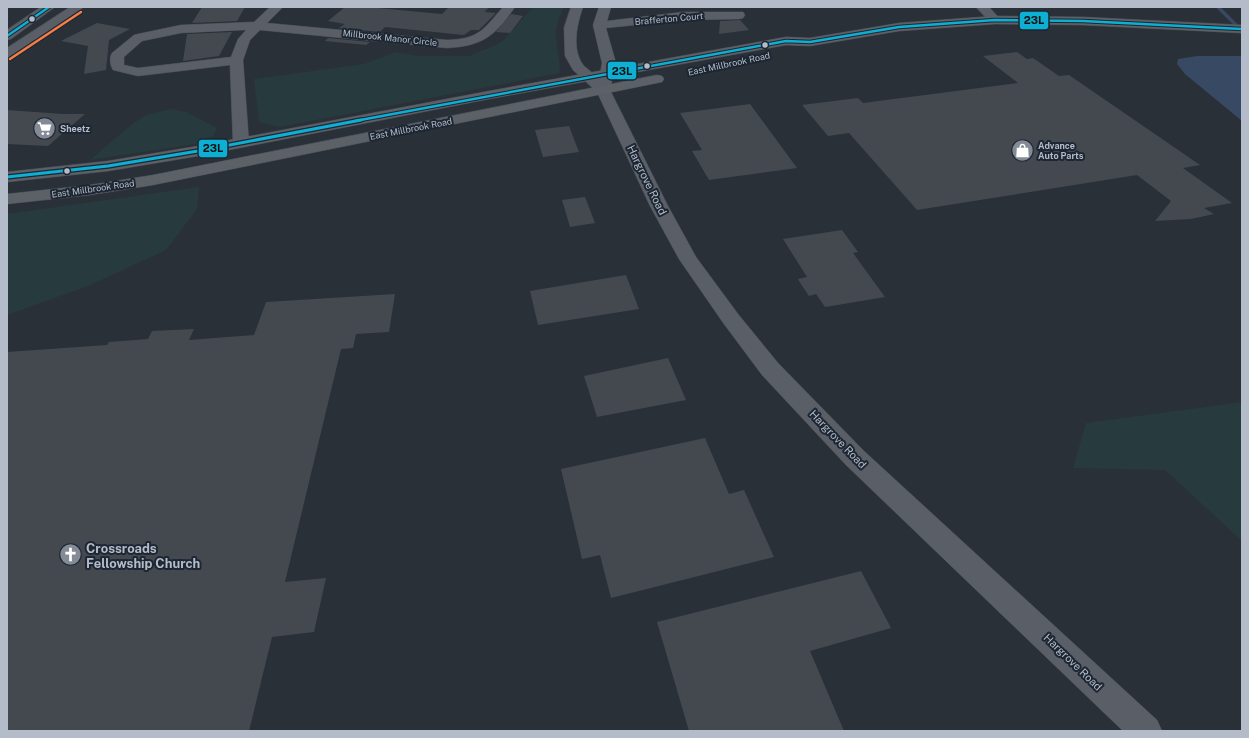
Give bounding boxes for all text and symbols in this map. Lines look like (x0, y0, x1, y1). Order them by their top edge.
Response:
street label: Brafferton Court (634, 10, 704, 27)
line badge: 23L (1019, 11, 1049, 30)
unlabelled marker (27, 14, 37, 24)
text: 23L (1024, 14, 1044, 26)
street label: Millbrook Manor Circle (342, 27, 438, 48)
unlabelled marker (760, 40, 770, 50)
street label: East Millbrook Road (687, 49, 771, 78)
line badge: 23L (607, 61, 637, 80)
unlabelled marker (642, 61, 652, 71)
text: 23L (612, 65, 632, 77)
street label: East Millbrook Road (369, 115, 453, 142)
supermarket icon: Sheetz (31, 116, 57, 142)
place label: Sheetz (60, 123, 91, 134)
shop icon: Advance Auto Parts (1009, 138, 1035, 164)
line badge: 23L (198, 139, 228, 158)
place label: Advance Auto Parts (1038, 140, 1084, 161)
text: 23L (203, 142, 223, 154)
street label: Hargrove Road (625, 143, 669, 217)
unlabelled marker (62, 166, 72, 176)
street label: East Millbrook Road (51, 177, 135, 200)
street label: Hargrove Road (807, 407, 869, 471)
place label: Crossroads Fellowship Church (86, 541, 200, 571)
church icon: Crossroads Fellowship Church (57, 542, 83, 568)
street label: Hargrove Road (1041, 631, 1105, 693)

